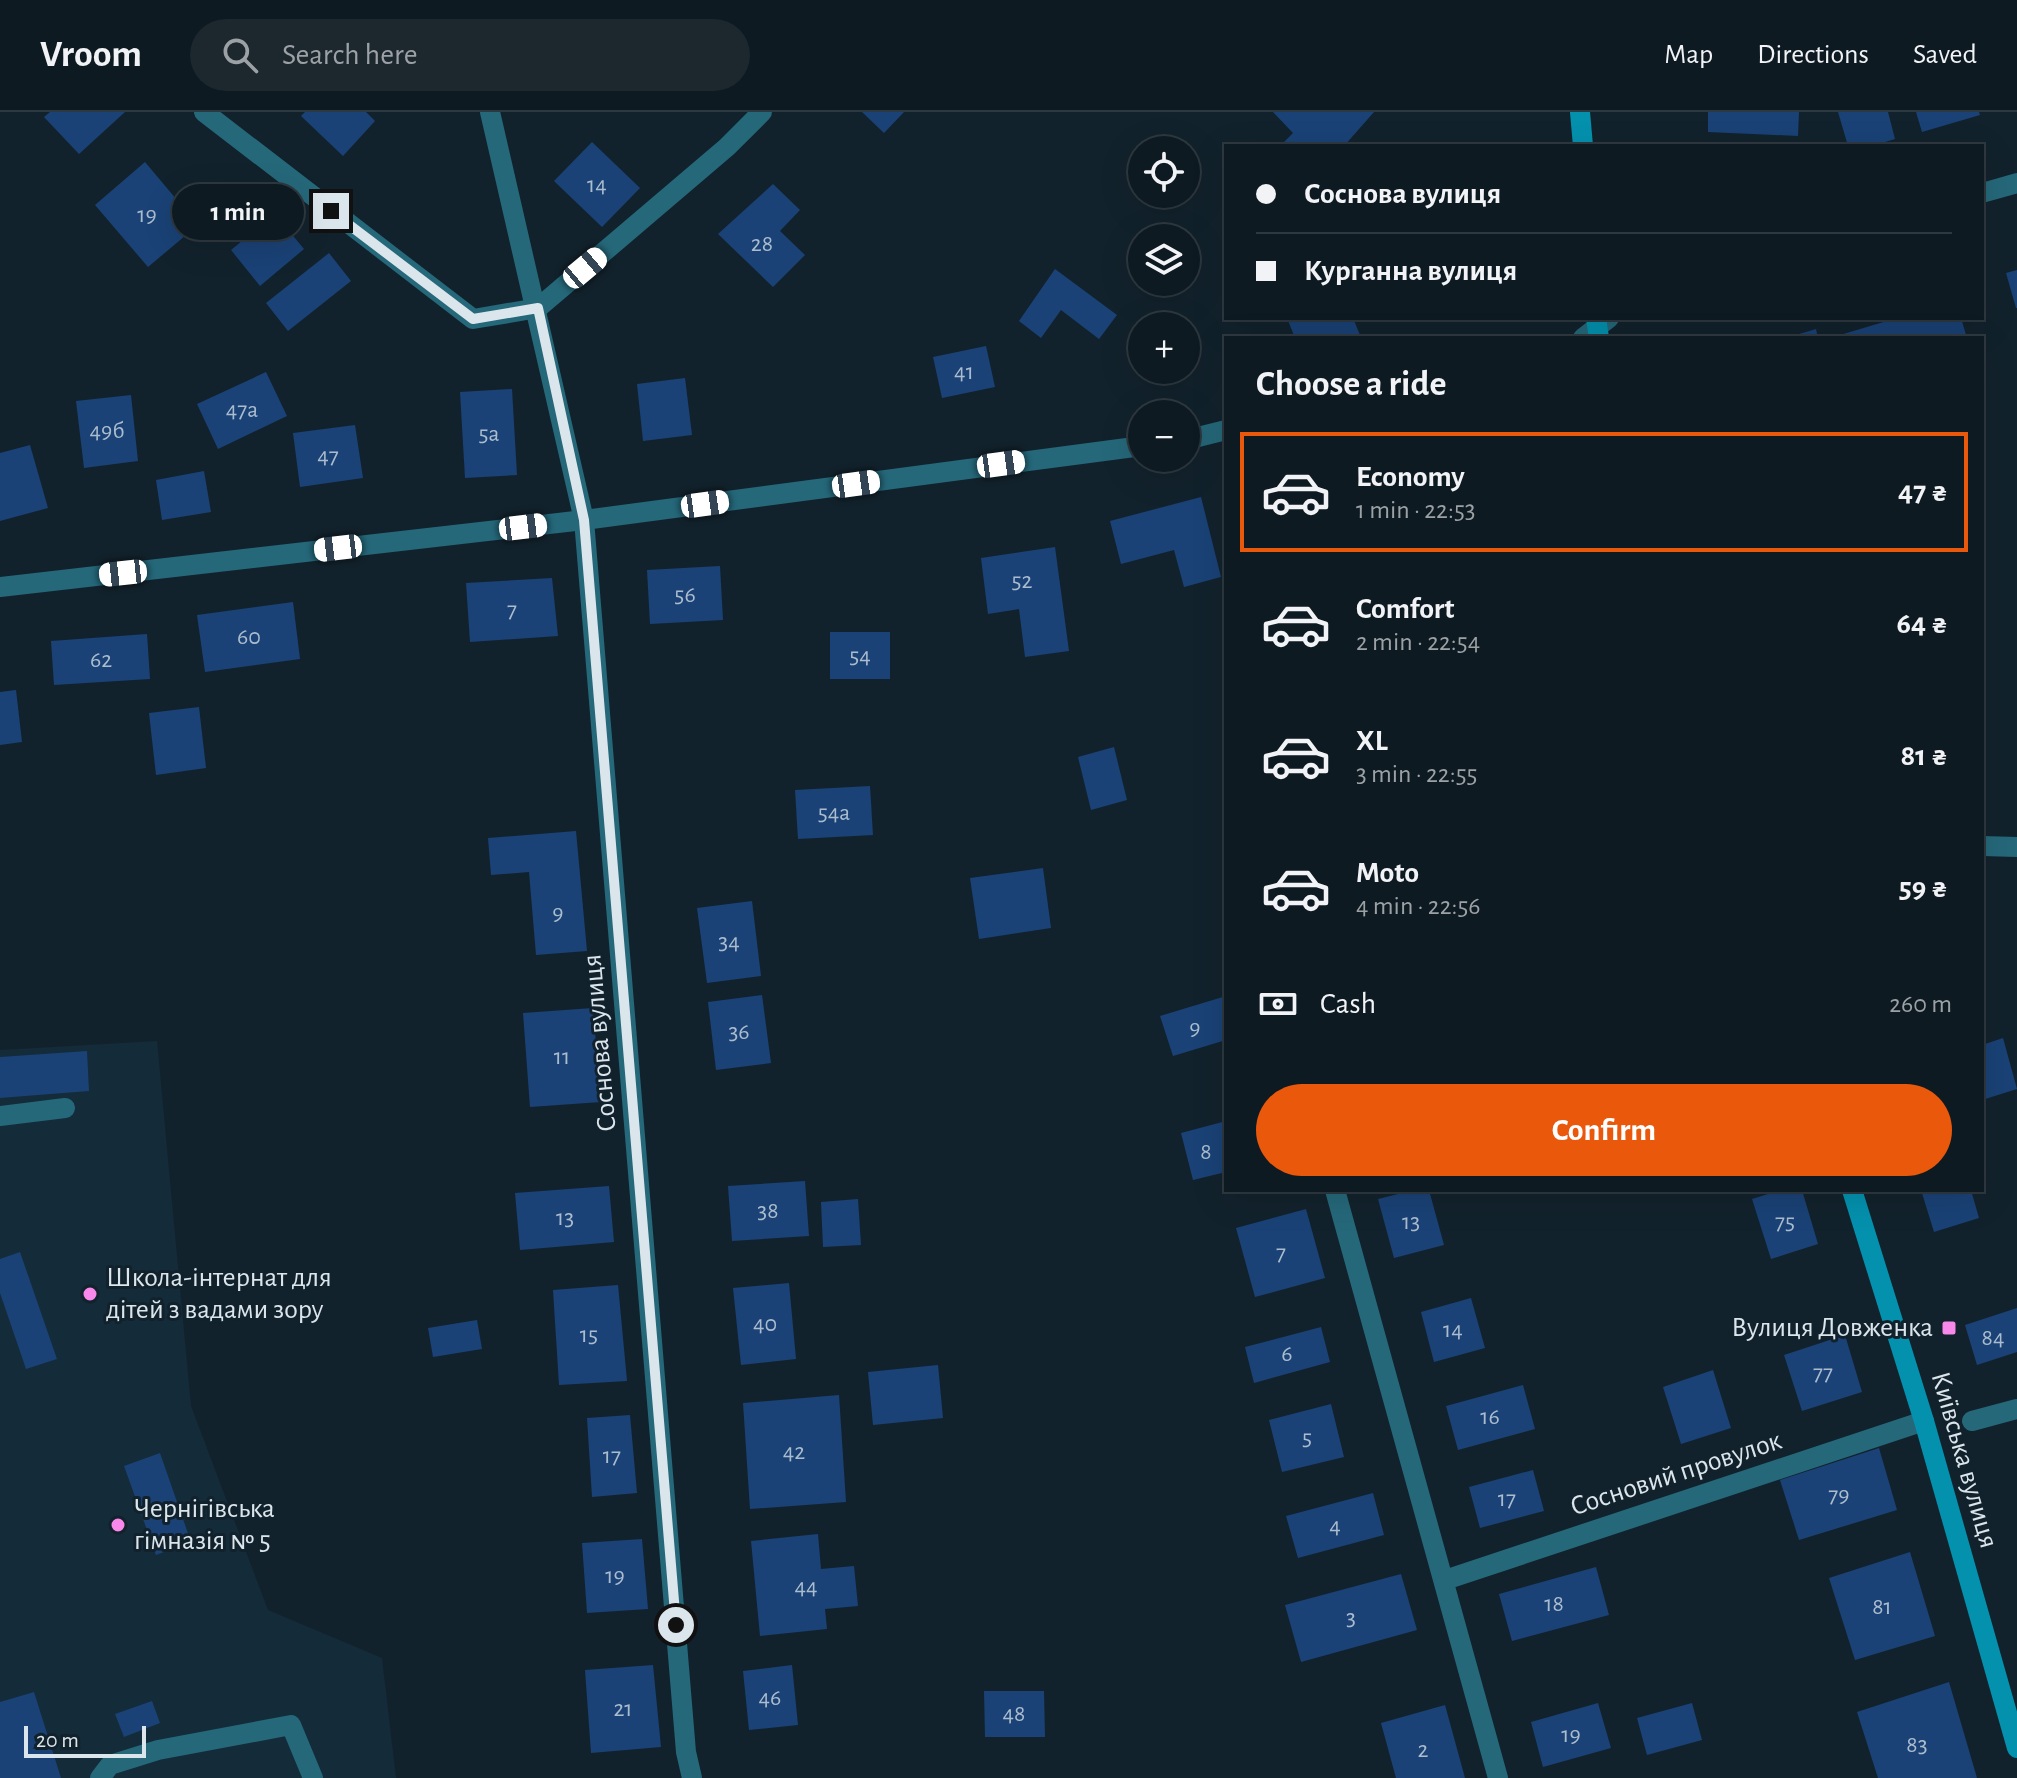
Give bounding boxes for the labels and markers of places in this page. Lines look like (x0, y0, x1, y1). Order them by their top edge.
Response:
place label: Школа-інтернат для дітей з вадами зору (106, 1264, 332, 1324)
marker: Школа-інтернат для дітей з вадами зору (81, 1285, 99, 1303)
place label: Вулиця Довженка (1731, 1314, 1933, 1342)
marker: Вулиця Довженка (1940, 1319, 1958, 1337)
place label: Чернігівська гімназія № 5 (134, 1495, 275, 1555)
marker: Чернігівська гімназія № 5 (109, 1516, 127, 1534)

